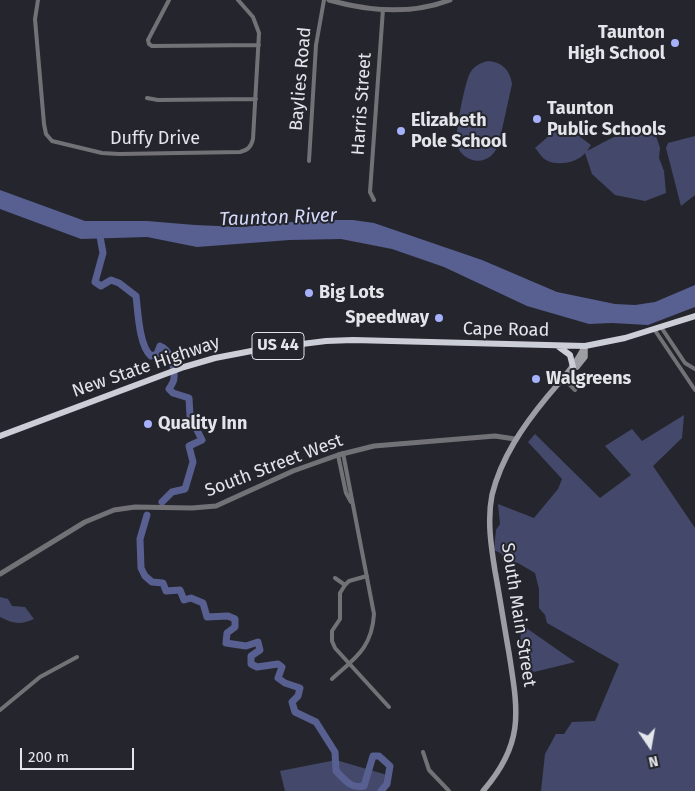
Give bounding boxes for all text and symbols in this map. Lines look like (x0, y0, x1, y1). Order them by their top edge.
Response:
place label: Taunton High School (568, 22, 665, 64)
street label: Baylies Road (286, 26, 316, 132)
marker: Taunton High School (669, 37, 681, 49)
street label: Harris Street (348, 52, 376, 156)
place label: Taunton Public Schools (547, 98, 666, 140)
place label: Elizabeth Pole School (411, 110, 507, 152)
marker: Taunton Public Schools (531, 113, 543, 125)
marker: Elizabeth Pole School (395, 125, 407, 137)
street label: Duffy Drive (110, 128, 200, 150)
water label: Taunton River (219, 205, 337, 231)
place label: Big Lots (319, 282, 384, 304)
marker: Big Lots (303, 287, 315, 299)
place label: Speedway (345, 307, 429, 329)
marker: Speedway (433, 312, 445, 324)
street label: Cape Road (463, 318, 549, 342)
street label: New State Highway (69, 332, 223, 402)
road number: US 44 (252, 332, 304, 360)
place label: Walgreens (546, 368, 631, 390)
marker: Walgreens (530, 373, 542, 385)
place label: Quality Inn (158, 413, 247, 435)
marker: Quality Inn (142, 418, 154, 430)
street label: South Street West (202, 430, 346, 502)
street label: South Main Street (496, 541, 540, 689)
north arrow (625, 721, 675, 771)
scale bar (22, 738, 136, 770)
text: 200 m (28, 748, 69, 766)
text: N (647, 752, 660, 770)

